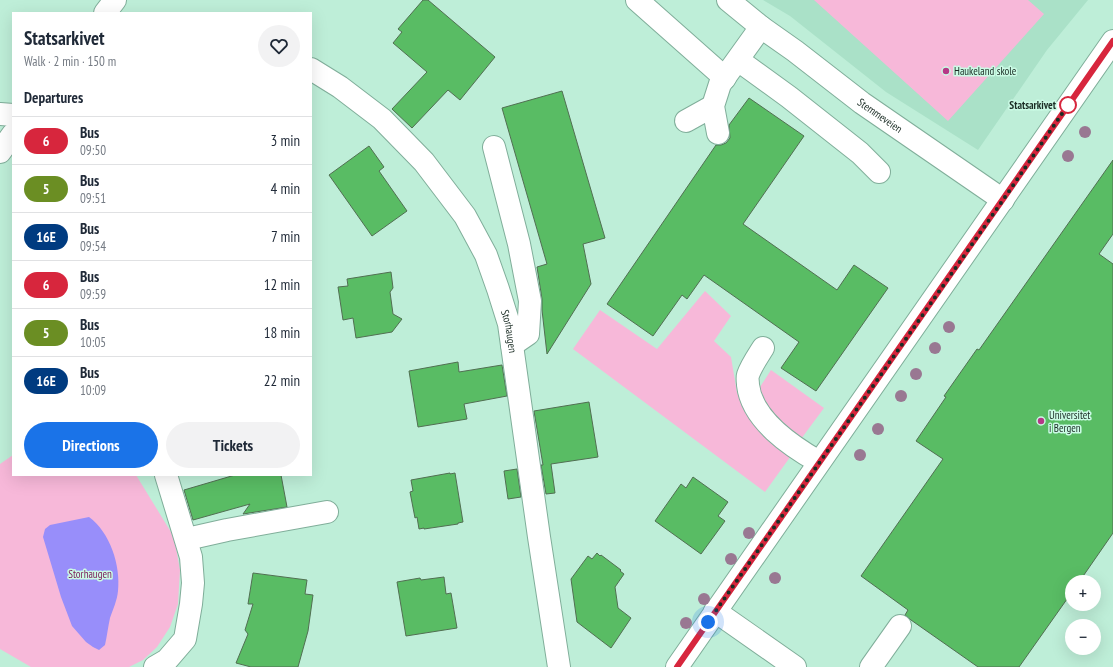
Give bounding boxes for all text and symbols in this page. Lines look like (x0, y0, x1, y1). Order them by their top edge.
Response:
button: heart (258, 25, 300, 67)
text: Statsarkivet (24, 26, 105, 50)
text: Walk · 2 min · 150 m (24, 53, 116, 70)
place label: Haukeland skole (954, 64, 1017, 78)
marker: Haukeland skole (941, 66, 951, 76)
text: Departures (24, 88, 83, 107)
street label: Stemmeveien (855, 95, 905, 136)
marker: Statsarkivet (1059, 96, 1077, 114)
place label: Statsarkivet (1009, 98, 1057, 112)
text: Bus (80, 123, 99, 142)
text: 3 min (270, 131, 300, 150)
text: 6 (43, 132, 49, 150)
text: 09:50 (80, 142, 106, 159)
text: Bus (80, 171, 99, 190)
text: 4 min (270, 179, 300, 198)
text: 5 (43, 180, 49, 198)
text: 09:51 (80, 190, 106, 207)
text: Bus (80, 219, 99, 238)
text: 7 min (271, 227, 300, 246)
text: 16E (36, 228, 56, 246)
text: 09:54 (80, 238, 106, 255)
text: Bus (80, 267, 99, 286)
text: 12 min (264, 275, 300, 294)
text: 6 (43, 276, 49, 294)
text: 09:59 (80, 286, 106, 303)
street label: Storhaugen (498, 308, 520, 354)
text: Bus (80, 315, 99, 334)
text: 18 min (264, 323, 300, 342)
text: 5 (43, 324, 49, 342)
text: 10:05 (80, 334, 106, 351)
text: Bus (80, 363, 99, 382)
text: 22 min (264, 371, 300, 390)
text: 16E (36, 372, 56, 390)
text: 10:09 (80, 382, 106, 399)
place label: Universitet i Bergen (1049, 408, 1090, 435)
marker: Universitet i Bergen (1036, 416, 1046, 426)
button: Directions (24, 422, 158, 468)
button: Tickets (166, 422, 300, 468)
park label: Storhaugen (68, 567, 112, 581)
map controls (1065, 575, 1101, 655)
button: + (1065, 575, 1101, 611)
your location (698, 612, 718, 632)
button: − (1065, 619, 1101, 655)

